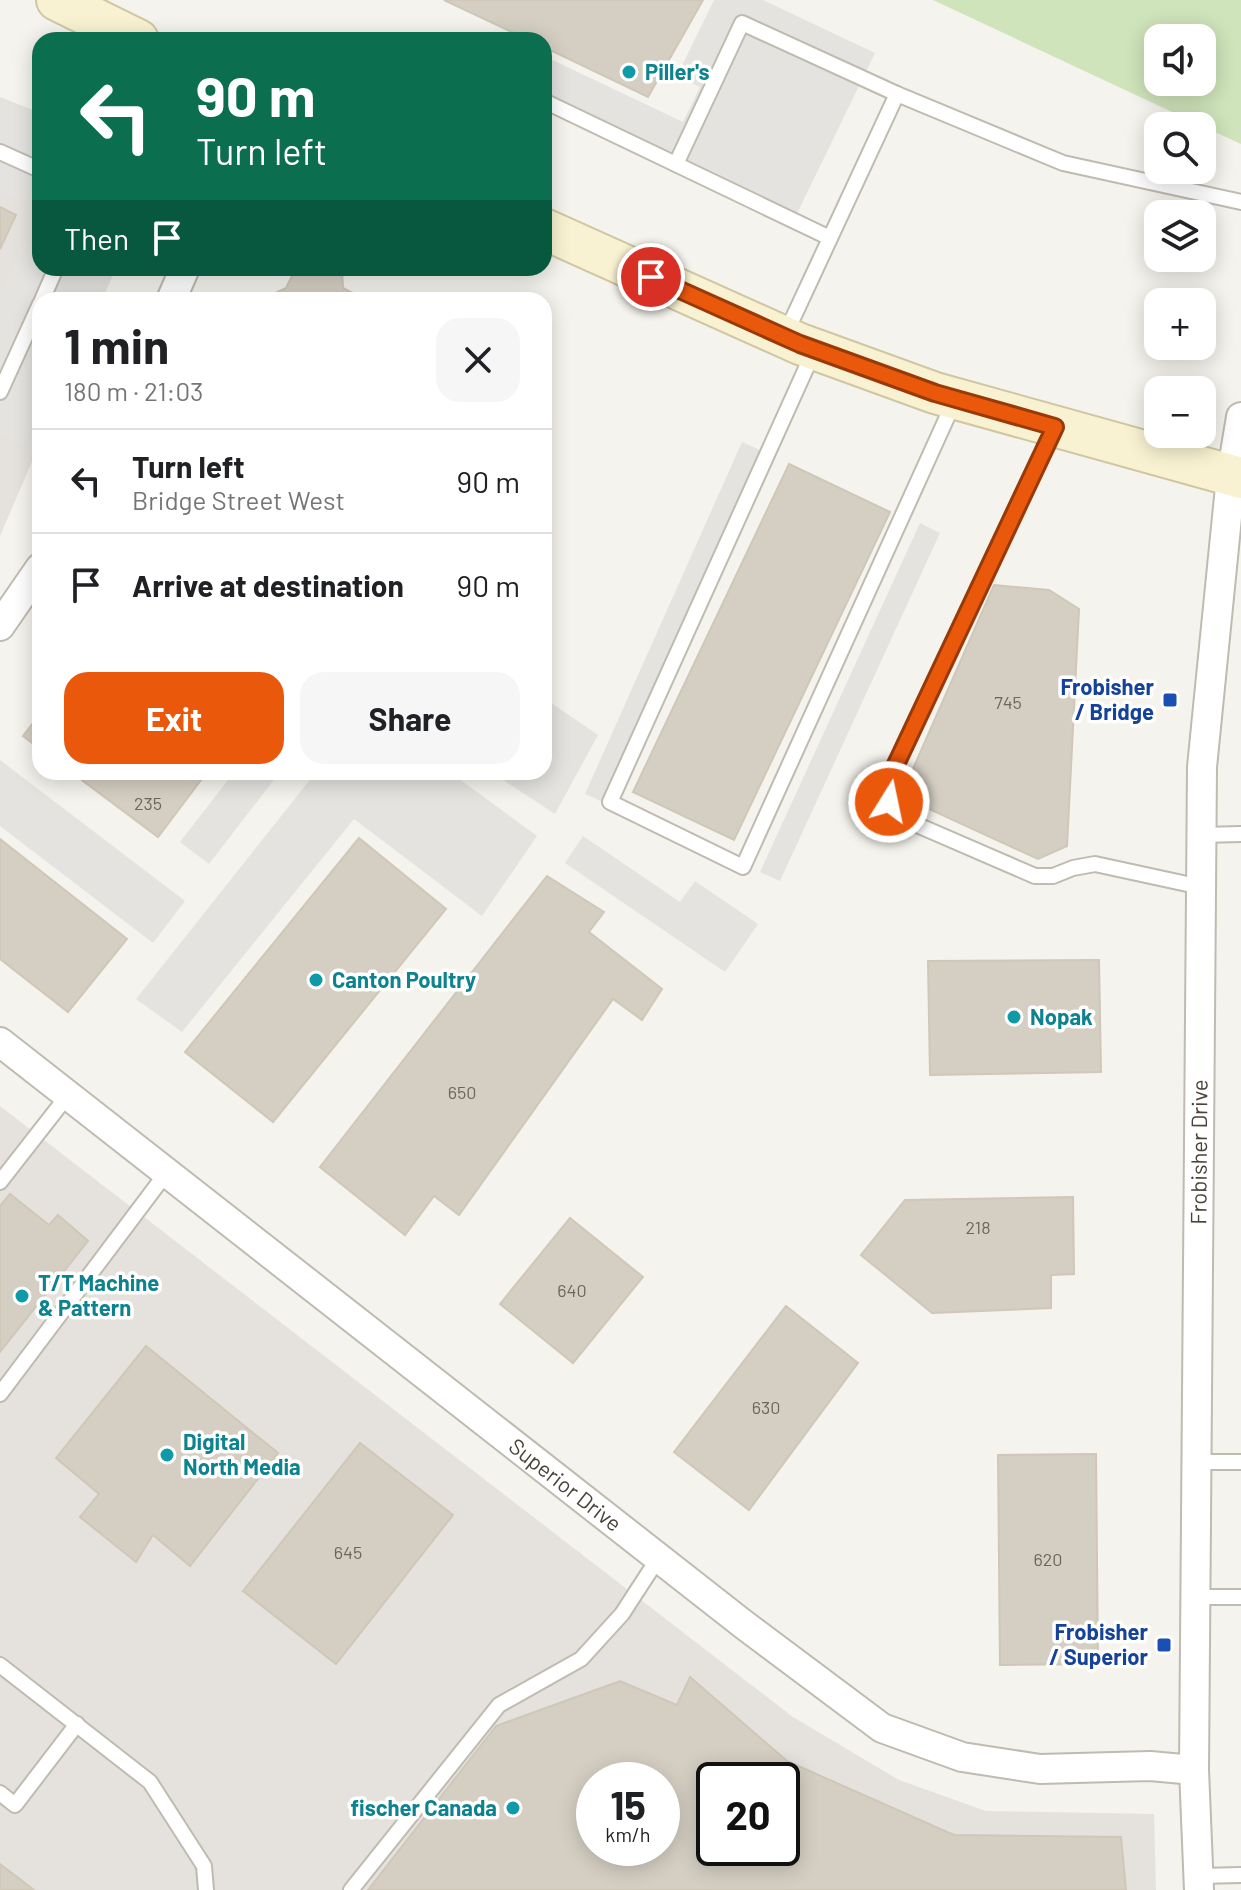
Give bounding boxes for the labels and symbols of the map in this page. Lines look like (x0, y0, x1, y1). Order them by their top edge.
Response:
place label: Piller's (645, 58, 710, 84)
marker: Piller's (620, 63, 638, 81)
pin (617, 243, 685, 311)
place label: Frobisher / Bridge (1060, 673, 1155, 724)
house number: 745 (994, 691, 1022, 713)
marker: Frobisher / Bridge (1161, 691, 1179, 709)
position arrow (847, 760, 931, 844)
house number: 235 (134, 792, 162, 814)
place label: Canton Poultry (332, 966, 476, 992)
marker: Canton Poultry (307, 971, 325, 989)
place label: Nopak (1030, 1003, 1093, 1029)
marker: Nopak (1005, 1008, 1023, 1026)
street label: Frobisher Drive (1184, 1079, 1212, 1225)
house number: 650 (448, 1081, 476, 1103)
house number: 218 (965, 1216, 991, 1238)
place label: T/T Machine & Pattern (38, 1269, 159, 1320)
house number: 640 (557, 1279, 587, 1301)
marker: T/T Machine & Pattern (13, 1287, 31, 1305)
house number: 630 (752, 1396, 780, 1418)
place label: Digital North Media (183, 1428, 301, 1479)
street label: Superior Drive (504, 1432, 627, 1536)
marker: Digital North Media (158, 1446, 176, 1464)
house number: 645 (334, 1541, 362, 1563)
house number: 620 (1033, 1548, 1063, 1570)
place label: Frobisher / Superior (1049, 1618, 1149, 1669)
marker: Frobisher / Superior (1155, 1636, 1173, 1654)
speed limit sign: 20 (696, 1762, 800, 1866)
place label: fischer Canada (351, 1794, 497, 1820)
marker: fischer Canada (504, 1799, 522, 1817)

